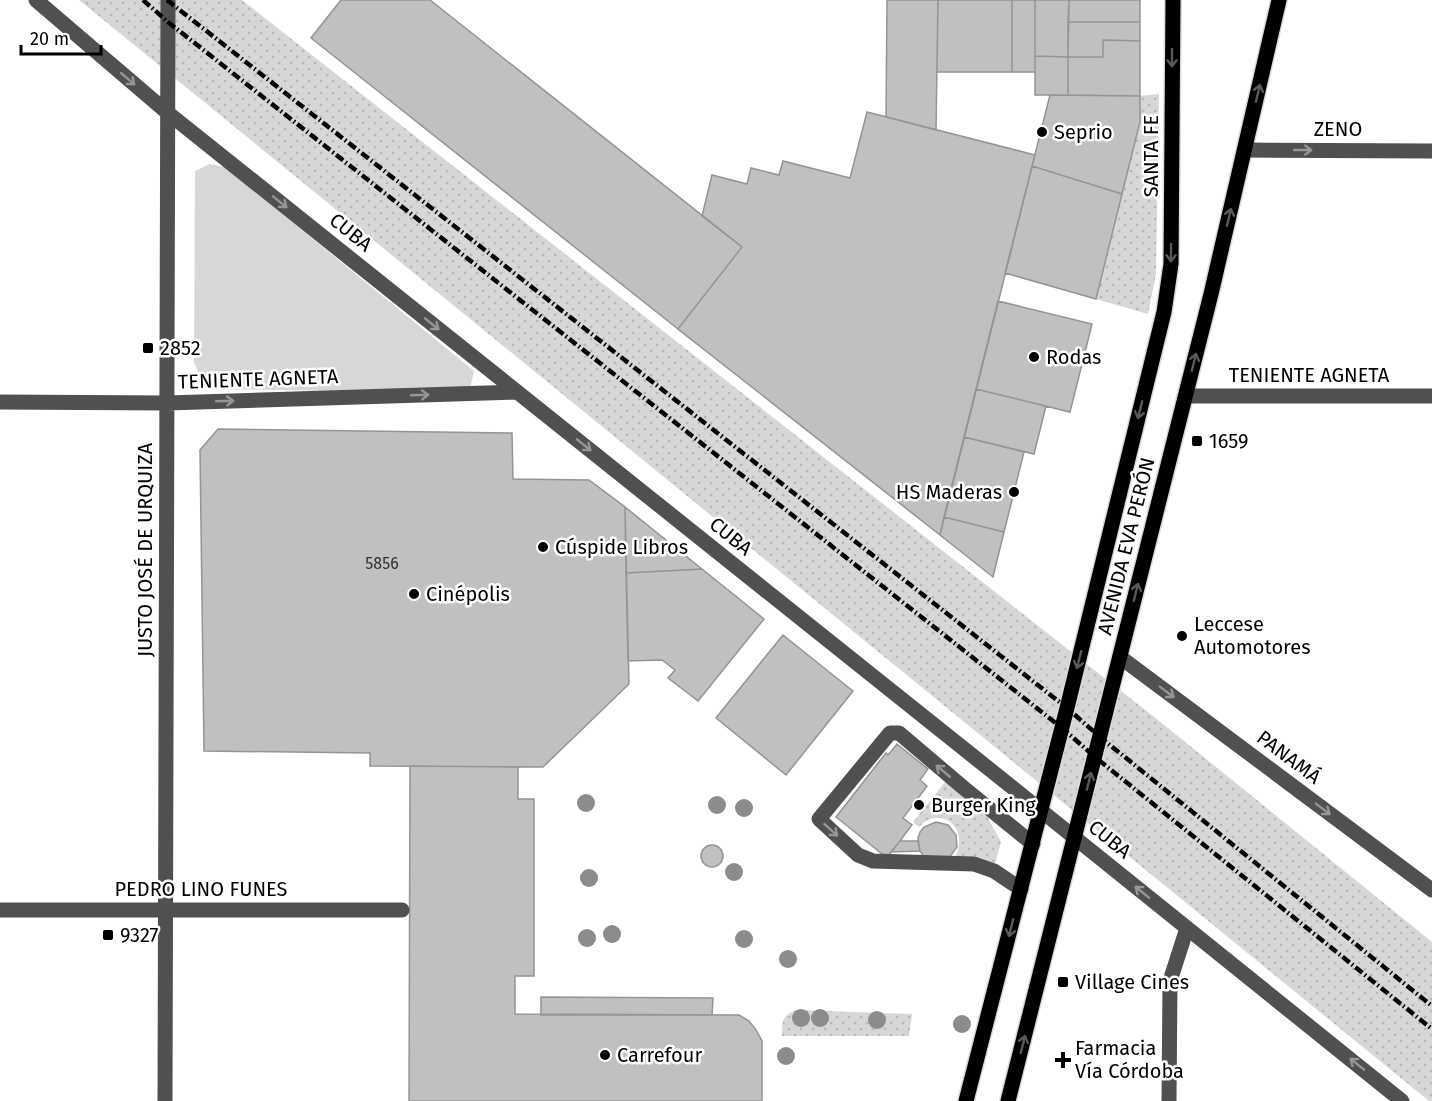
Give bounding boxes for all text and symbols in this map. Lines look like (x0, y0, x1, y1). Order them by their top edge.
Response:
scale bar (21, 18, 100, 56)
text: 20 m (30, 28, 69, 50)
one-way arrow (1166, 48, 1178, 68)
one-way arrow (120, 72, 135, 86)
one-way arrow (1252, 83, 1264, 102)
street label: SANTA FE (1139, 115, 1163, 197)
street label: ZENO (1314, 117, 1362, 141)
place label: Seprio (1054, 120, 1113, 144)
marker: Seprio (1035, 125, 1049, 139)
one-way arrow (1293, 144, 1313, 156)
one-way arrow (271, 196, 287, 209)
one-way arrow (1224, 207, 1236, 226)
street label: CUBA (325, 208, 378, 257)
one-way arrow (1165, 243, 1177, 263)
one-way arrow (424, 317, 440, 330)
place label: 2852 (160, 336, 201, 360)
marker: 2852 (141, 341, 155, 355)
place label: Rodas (1046, 345, 1101, 369)
marker: Rodas (1027, 350, 1041, 364)
one-way arrow (1189, 353, 1201, 372)
street label: TENIENTE AGNETA (1229, 363, 1390, 387)
street label: TENIENTE AGNETA (177, 364, 339, 394)
one-way arrow (410, 389, 430, 401)
one-way arrow (215, 396, 235, 407)
one-way arrow (1134, 400, 1146, 419)
place label: 1659 (1209, 429, 1248, 453)
marker: 1659 (1190, 434, 1204, 448)
one-way arrow (576, 439, 592, 452)
street label: JUSTO JOSÉ DE URQUIZA (133, 442, 157, 657)
street label: AVENIDA EVA PERÓN (1092, 455, 1160, 637)
place label: HS Maderas (896, 480, 1002, 504)
marker: HS Maderas (1007, 485, 1021, 499)
street label: CUBA (705, 512, 758, 561)
place label: Cúspide Libros (555, 535, 688, 559)
marker: Cúspide Libros (536, 540, 550, 554)
house number: 5856 (365, 554, 399, 573)
place label: Cinépolis (426, 582, 510, 606)
one-way arrow (1131, 583, 1143, 602)
marker: Cinépolis (407, 587, 421, 601)
place label: Leccese Automotores (1194, 612, 1310, 659)
marker: Leccese Automotores (1175, 629, 1189, 643)
one-way arrow (1072, 651, 1084, 670)
one-way arrow (1159, 685, 1175, 698)
street label: PANAMÁ (1252, 725, 1326, 789)
one-way arrow (935, 764, 951, 777)
one-way arrow (1084, 772, 1096, 791)
place label: Burger King (931, 793, 1036, 817)
marker: Burger King (912, 798, 926, 812)
one-way arrow (1315, 803, 1331, 815)
street label: CUBA (1084, 815, 1137, 864)
one-way arrow (823, 823, 838, 837)
street label: PEDRO LINO FUNES (114, 877, 288, 901)
one-way arrow (1134, 885, 1150, 898)
one-way arrow (1005, 918, 1017, 937)
place label: 9327 (120, 923, 159, 947)
marker: 9327 (101, 928, 115, 942)
place label: Village Cines (1075, 970, 1189, 994)
marker: Village Cines (1056, 975, 1070, 989)
one-way arrow (1017, 1035, 1029, 1054)
place label: Farmacia Vía Córdoba (1075, 1036, 1184, 1083)
place label: Carrefour (617, 1043, 702, 1067)
marker: Carrefour (598, 1048, 612, 1062)
marker: Farmacia Vía Córdoba (1056, 1053, 1070, 1067)
one-way arrow (1349, 1058, 1365, 1071)

